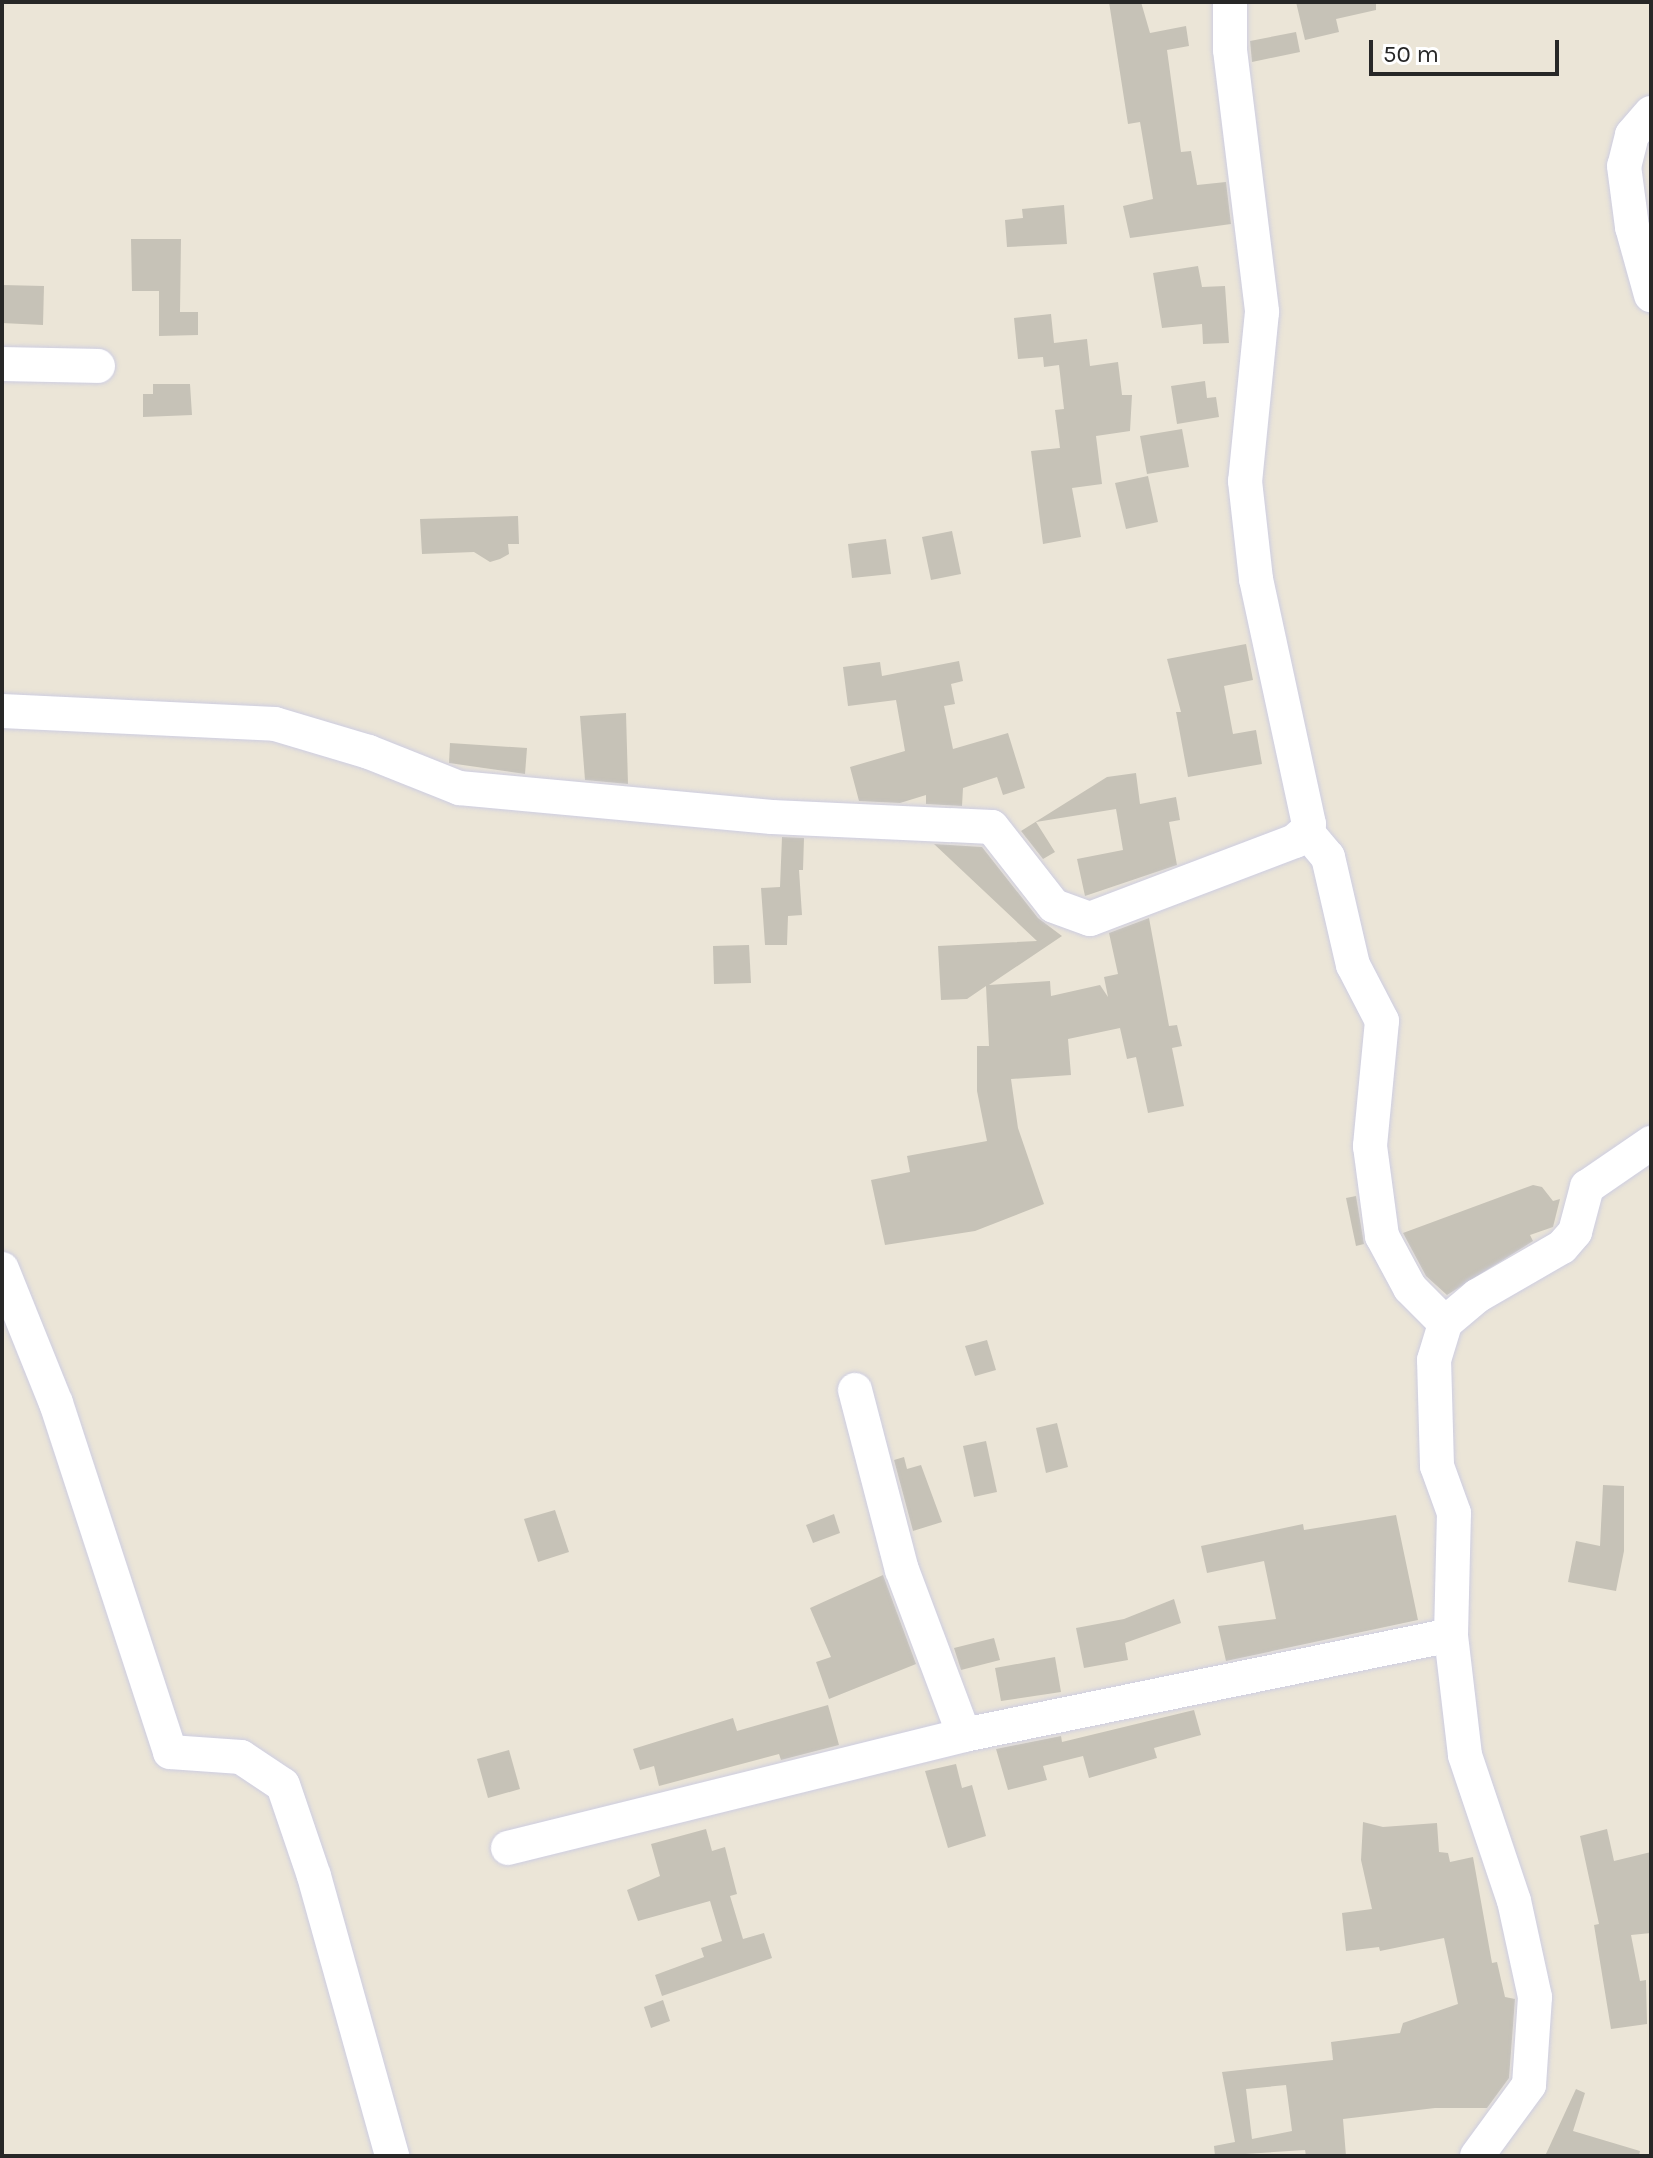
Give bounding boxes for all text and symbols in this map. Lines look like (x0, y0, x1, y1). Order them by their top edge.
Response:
scale bar (1373, 24, 1563, 74)
text: 50 m (1383, 40, 1439, 68)

